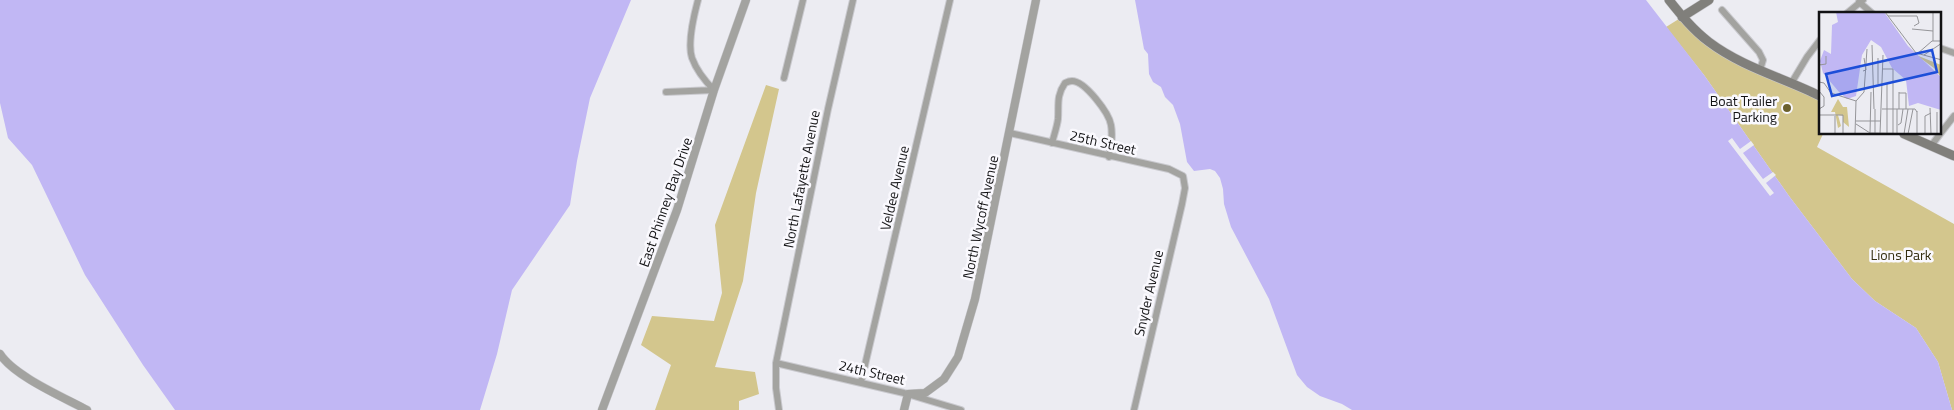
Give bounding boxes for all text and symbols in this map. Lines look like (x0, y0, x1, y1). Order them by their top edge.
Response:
inset map (1819, 12, 1942, 135)
place label: Boat Trailer Parking (1710, 90, 1777, 127)
marker: Boat Trailer Parking (1781, 102, 1793, 114)
street label: North Lafayette Avenue (777, 108, 825, 250)
street label: 25th Street (1068, 124, 1138, 160)
street label: East Phinney Bay Drive (633, 134, 697, 270)
street label: Veldee Avenue (874, 144, 914, 232)
street label: North Wycoff Avenue (957, 153, 1003, 281)
park label: Lions Park (1870, 244, 1932, 265)
street label: Snyder Avenue (1128, 248, 1168, 338)
street label: 24th Street (837, 354, 907, 390)

